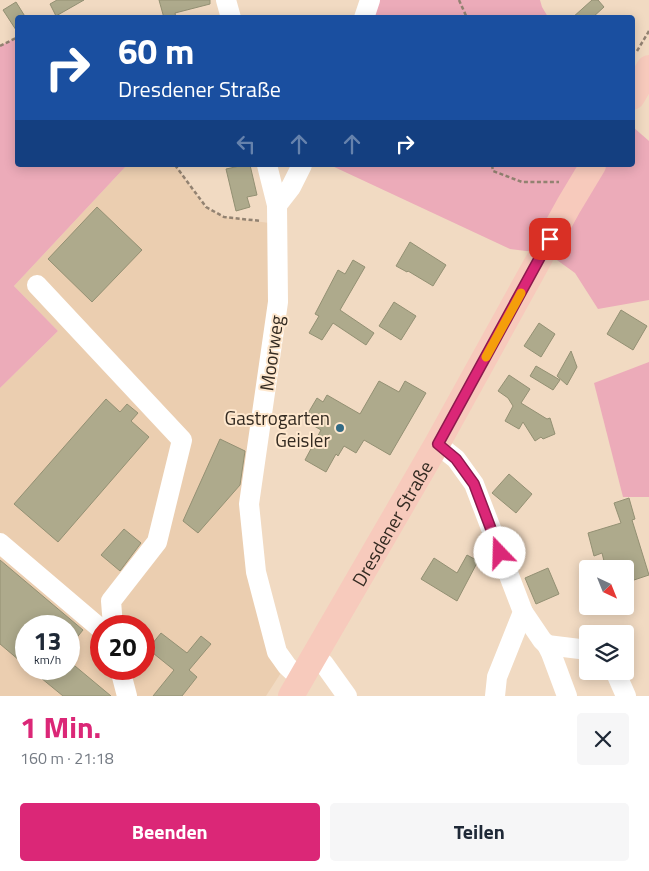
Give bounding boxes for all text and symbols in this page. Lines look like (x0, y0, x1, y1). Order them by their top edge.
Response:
text: 60 m (118, 24, 194, 78)
icon: right (35, 35, 100, 100)
text: Dresdener Straße (118, 72, 281, 106)
icon: left (232, 130, 260, 158)
icon: ahead (285, 130, 313, 158)
icon: ahead (338, 130, 366, 158)
icon: right (391, 130, 419, 158)
pin (529, 218, 571, 260)
icon: arrive (536, 225, 564, 253)
street label: Moorweg (251, 313, 291, 393)
place label: Gastrogarten Geisler (225, 403, 330, 454)
marker: Gastrogarten Geisler (334, 422, 346, 434)
street label: Dresdener Straße (343, 455, 439, 591)
position arrow (473, 526, 525, 578)
north arrow (579, 560, 634, 615)
map controls (579, 560, 634, 680)
speed limit sign: 20 (90, 615, 155, 680)
text: 13 (33, 622, 62, 660)
button: layers (579, 625, 634, 680)
text: km/h (34, 650, 61, 669)
text: 1 Min. (20, 704, 101, 750)
button: close (577, 713, 629, 765)
text: 160 m · 21:18 (20, 746, 114, 770)
button: Beenden (20, 803, 320, 861)
button: Teilen (330, 803, 629, 861)

